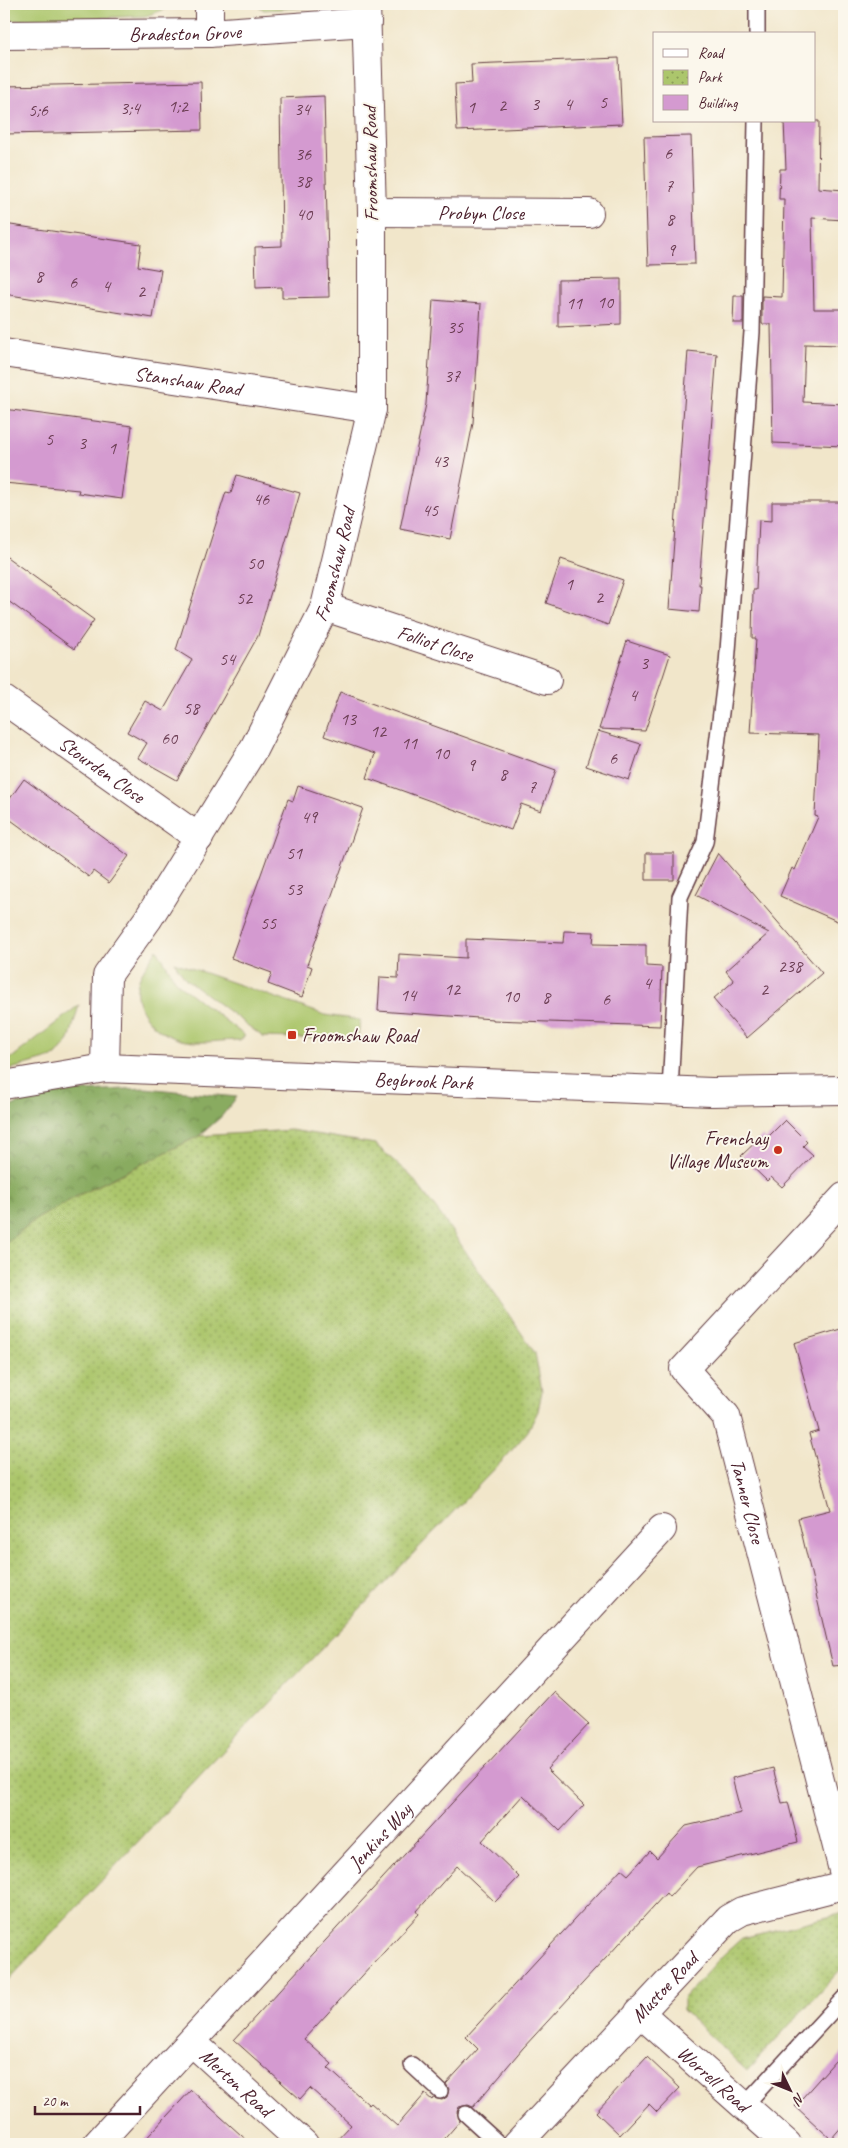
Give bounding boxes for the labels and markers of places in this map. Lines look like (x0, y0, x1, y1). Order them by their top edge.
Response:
place label: Froomshaw Road (302, 1023, 421, 1048)
marker: Froomshaw Road (286, 1029, 298, 1041)
place label: Frenchay Village Museum (667, 1126, 770, 1174)
marker: Frenchay Village Museum (772, 1144, 784, 1156)

